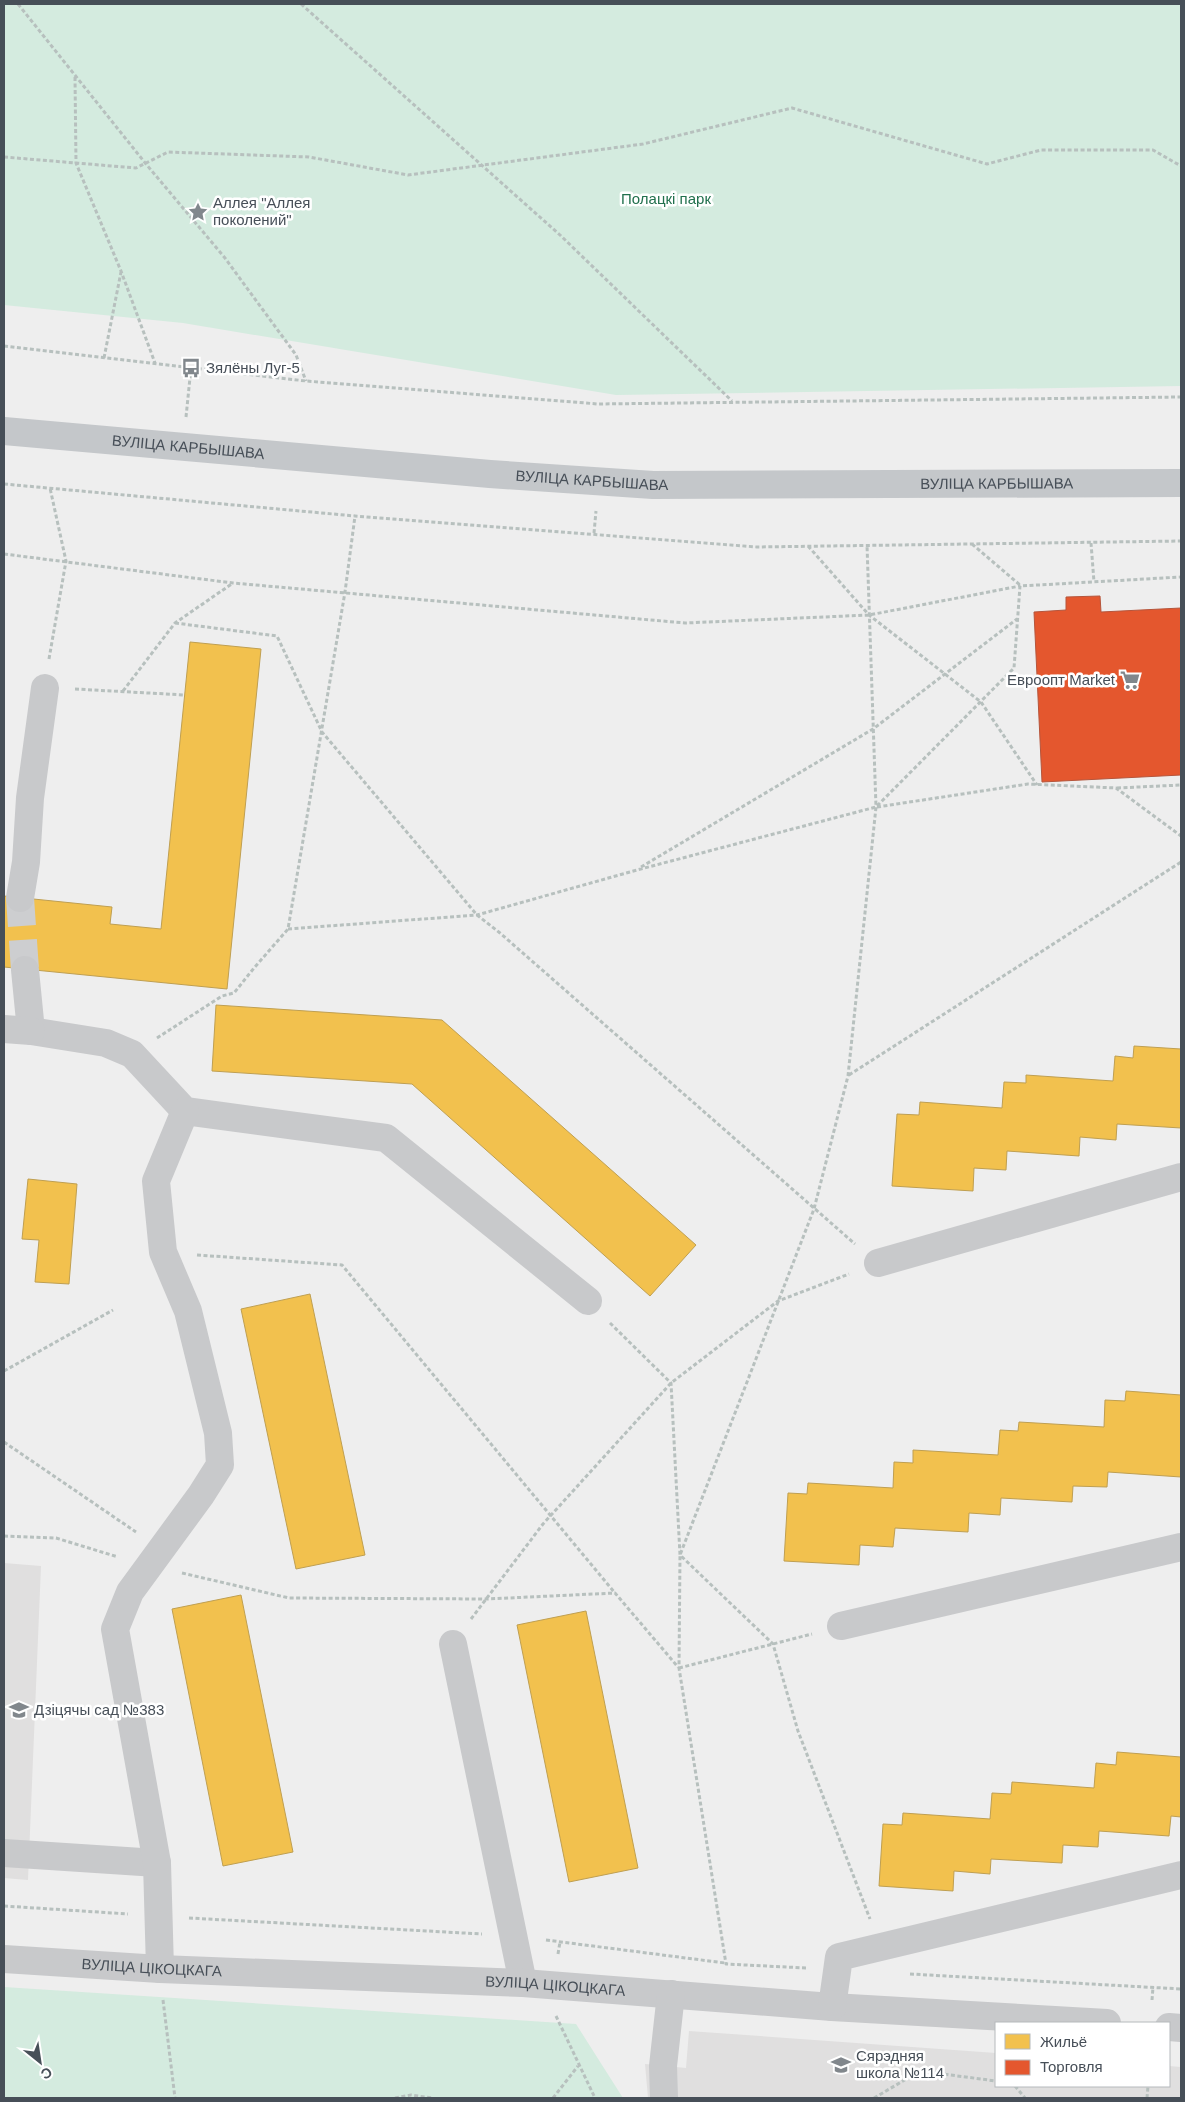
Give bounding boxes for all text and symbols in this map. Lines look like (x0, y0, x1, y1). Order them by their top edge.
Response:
park label: Полацкі парк (621, 190, 711, 207)
place label: Аллея "Аллея поколений" (213, 194, 310, 228)
place icon: Аллея "Аллея поколений" (187, 201, 209, 223)
bus stop icon: Зялёны Луг-5 (180, 357, 202, 379)
place label: Зялёны Луг-5 (206, 359, 300, 376)
street label: ВУЛІЦА КАРБЫШАВА (111, 432, 265, 462)
street label: ВУЛІЦА КАРБЫШАВА (515, 467, 668, 493)
street label: ВУЛІЦА КАРБЫШАВА (920, 474, 1073, 492)
supermarket icon: Евроопт Market (1119, 669, 1141, 691)
place label: Евроопт Market (1007, 671, 1116, 688)
school or university icon: Дзіцячы сад №383 (8, 1699, 30, 1721)
place label: Дзіцячы сад №383 (34, 1701, 164, 1718)
street label: ВУЛІЦА ЦІКОЦКАГА (81, 1955, 222, 1979)
street label: ВУЛІЦА ЦІКОЦКАГА (485, 1973, 626, 1999)
legend (995, 2022, 1170, 2087)
text: Жильё (1040, 2033, 1087, 2050)
north arrow (15, 2037, 65, 2087)
place label: Сярэдняя школа №114 (856, 2047, 944, 2081)
school or university icon: Сярэдняя школа №114 (830, 2054, 852, 2076)
text: Торговля (1040, 2058, 1103, 2075)
text: С (38, 2064, 55, 2083)

